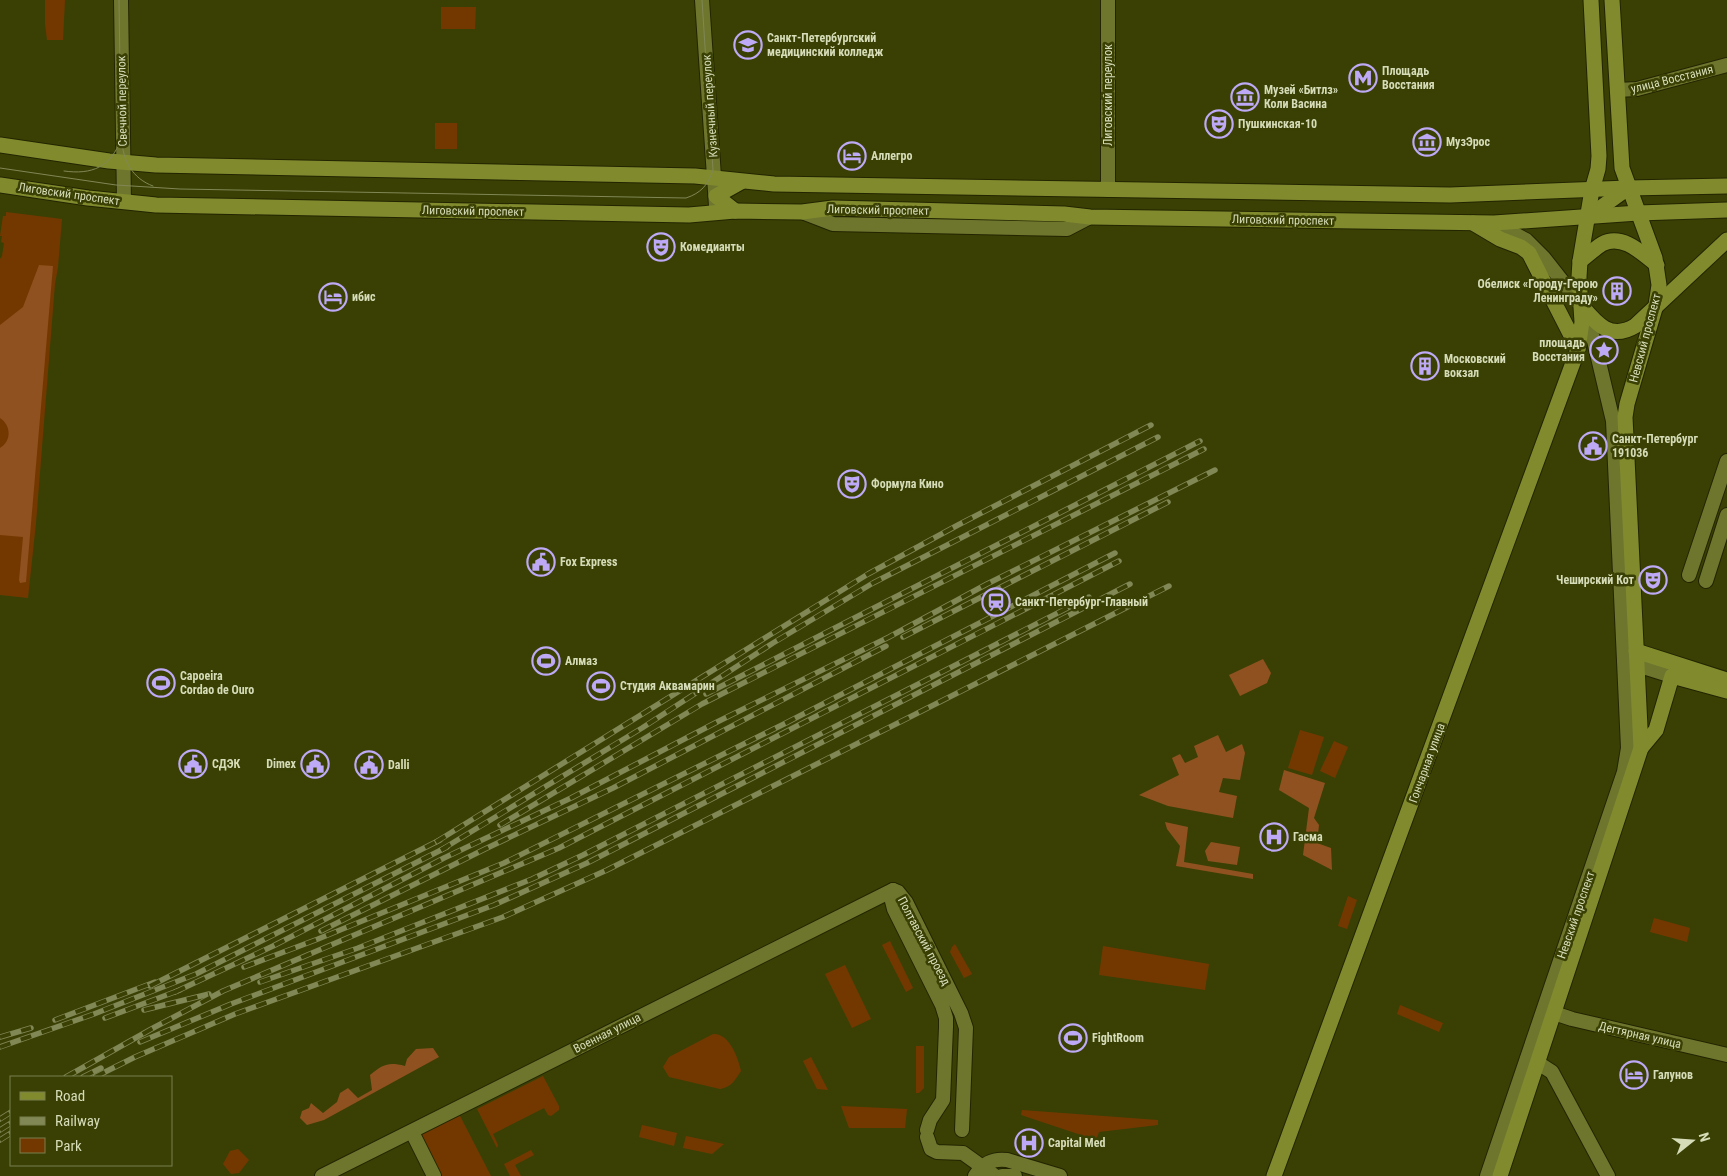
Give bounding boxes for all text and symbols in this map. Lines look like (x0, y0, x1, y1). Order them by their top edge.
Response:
school or university icon: Санкт-Петербургский медицинский колледж (733, 30, 763, 60)
place label: Санкт-Петербургский медицинский колледж (767, 31, 883, 59)
street label: Лиговский переулок (1101, 44, 1115, 146)
street label: Кузнечный переулок (699, 54, 721, 158)
street label: Свечной переулок (114, 55, 130, 147)
street label: улица Восстания (1629, 62, 1715, 96)
metro station icon: Площадь Восстания (1348, 63, 1378, 93)
place label: Площадь Восстания (1382, 64, 1435, 92)
museum icon: Музей «Битлз» Коли Васина (1230, 82, 1260, 112)
place label: Музей «Битлз» Коли Васина (1264, 83, 1338, 111)
theatre icon: Пушкинская-10 (1204, 109, 1234, 139)
place label: Пушкинская-10 (1238, 117, 1317, 131)
museum icon: МузЭрос (1412, 127, 1442, 157)
place label: МузЭрос (1446, 135, 1491, 149)
hotel icon: Аллегро (837, 141, 867, 171)
place label: Аллегро (871, 149, 912, 163)
street label: Лиговский проспект (17, 180, 121, 208)
street label: Лиговский проспект (827, 202, 929, 218)
street label: Лиговский проспект (422, 203, 524, 219)
street label: Лиговский проспект (1232, 212, 1334, 228)
theatre icon: Комедианты (646, 232, 676, 262)
place label: Комедианты (680, 240, 745, 254)
building icon: Обелиск «Городу-Герою Ленинграду» (1602, 276, 1632, 306)
place label: Обелиск «Городу-Герою Ленинграду» (1477, 277, 1599, 305)
hotel icon: ибис (318, 282, 348, 312)
place label: ибис (352, 290, 376, 304)
street label: Невский проспект (1626, 292, 1664, 384)
place icon: площадь Восстания (1589, 335, 1619, 365)
place label: площадь Восстания (1532, 336, 1585, 364)
building icon: Московский вокзал (1410, 351, 1440, 381)
place label: Московский вокзал (1444, 352, 1506, 380)
public building icon: Санкт-Петербург 191036 (1578, 431, 1608, 461)
place label: Санкт-Петербург 191036 (1612, 432, 1698, 460)
theatre icon: Формула Кино (837, 469, 867, 499)
place label: Формула Кино (871, 477, 944, 491)
public building icon: Fox Express (526, 547, 556, 577)
place label: Fox Express (560, 555, 618, 569)
theatre icon: Чеширский Кот (1638, 565, 1668, 595)
place label: Чеширский Кот (1556, 573, 1635, 587)
station icon: Санкт-Петербург-Главный (981, 587, 1011, 617)
place label: Санкт-Петербург-Главный (1015, 595, 1148, 609)
sports icon: Алмаз (531, 646, 561, 676)
place label: Алмаз (565, 654, 598, 668)
sports icon: Capoeira Cordao de Ouro (146, 668, 176, 698)
place label: Capoeira Cordao de Ouro (180, 669, 254, 697)
sports icon: Студия Аквамарин (586, 671, 616, 701)
place label: Студия Аквамарин (620, 679, 715, 693)
street label: Гончарная улица (1406, 721, 1448, 805)
public building icon: СДЭК (178, 749, 208, 779)
public building icon: Dimex (300, 749, 330, 779)
public building icon: Dalli (354, 750, 384, 780)
place label: СДЭК (212, 757, 241, 771)
place label: Dimex (266, 757, 297, 771)
place label: Dalli (388, 758, 410, 772)
hospital icon: Гасма (1259, 822, 1289, 852)
place label: Гасма (1293, 830, 1323, 844)
street label: Невский проспект (1554, 869, 1598, 961)
street label: Полтавский проезд (895, 894, 953, 988)
street label: Военная улица (571, 1010, 643, 1056)
street label: Дегтярная улица (1597, 1019, 1683, 1051)
sports icon: FightRoom (1058, 1023, 1088, 1053)
place label: FightRoom (1092, 1031, 1144, 1045)
hotel icon: Галунов (1619, 1060, 1649, 1090)
place label: Галунов (1653, 1068, 1693, 1082)
legend (10, 1076, 172, 1166)
text: Road (55, 1087, 85, 1105)
text: Railway (55, 1112, 100, 1130)
north arrow (1667, 1116, 1717, 1166)
hospital icon: Capital Med (1014, 1128, 1044, 1158)
text: N (1696, 1131, 1713, 1144)
place label: Capital Med (1048, 1136, 1105, 1150)
text: Park (55, 1137, 82, 1155)

